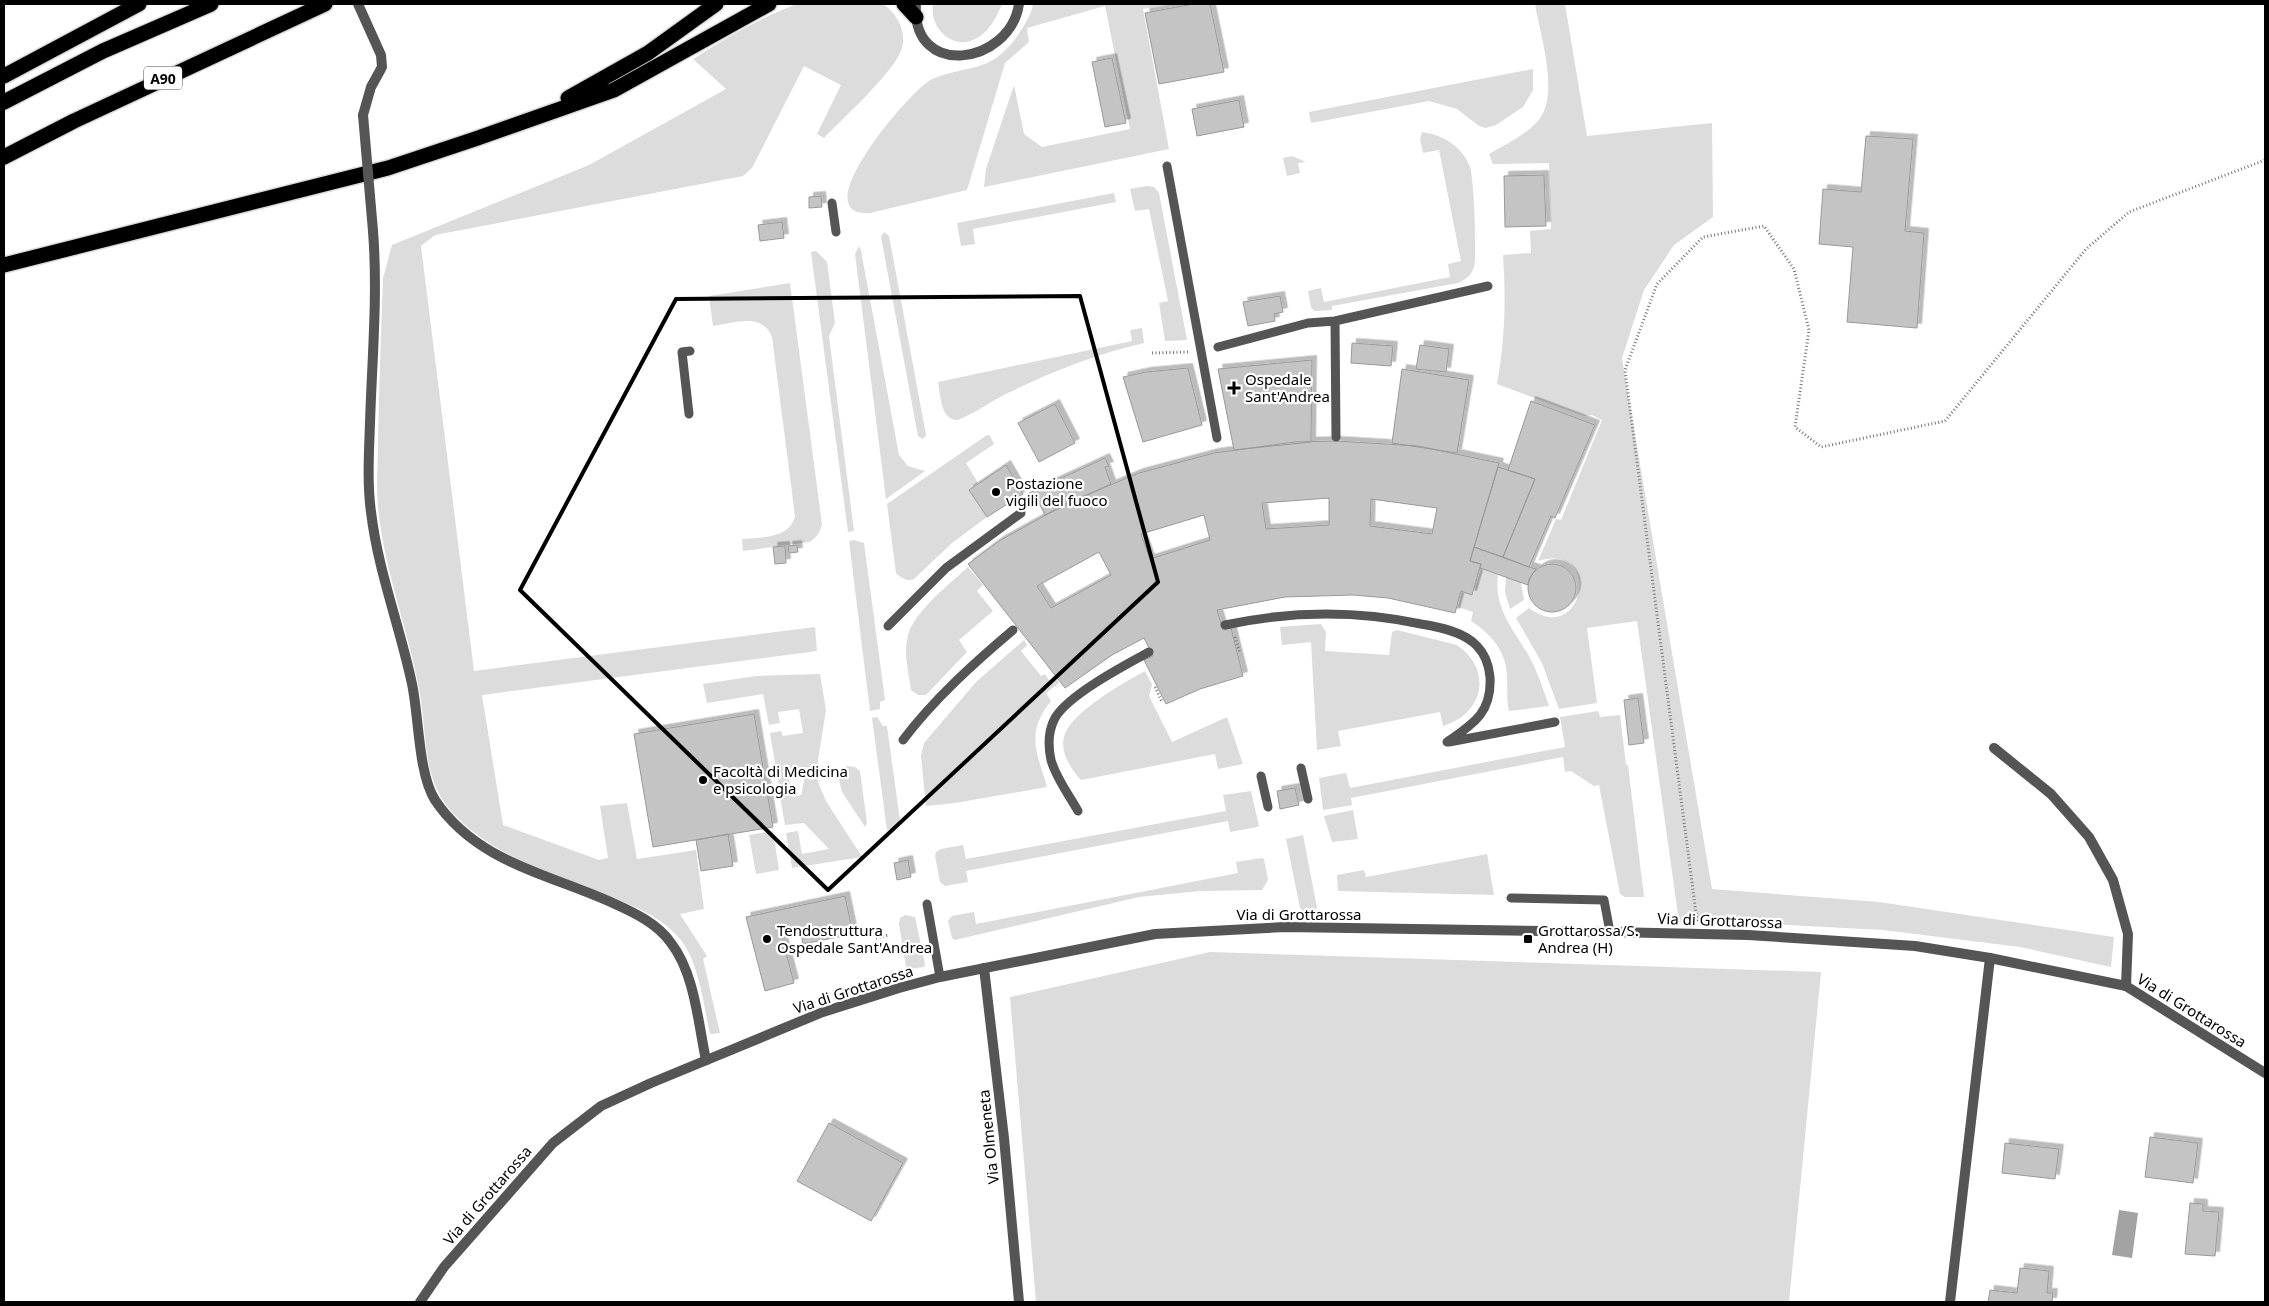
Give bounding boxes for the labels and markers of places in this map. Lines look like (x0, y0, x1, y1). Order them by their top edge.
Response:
place label: Ospedale Sant'Andrea (1245, 369, 1330, 406)
marker: Ospedale Sant'Andrea (1227, 381, 1241, 395)
place label: Postazione vigili del fuoco (1006, 473, 1107, 510)
marker: Postazione vigili del fuoco (990, 486, 1002, 498)
place label: Facoltà di Medicina e psicologia (713, 761, 848, 798)
marker: Facoltà di Medicina e psicologia (697, 774, 709, 786)
place label: Tendostruttura Ospedale Sant'Andrea (777, 920, 932, 957)
place label: Grottarossa/S. Andrea (H) (1538, 920, 1639, 957)
marker: Tendostruttura Ospedale Sant'Andrea (761, 933, 773, 945)
marker: Grottarossa/S. Andrea (H) (1522, 933, 1534, 945)

